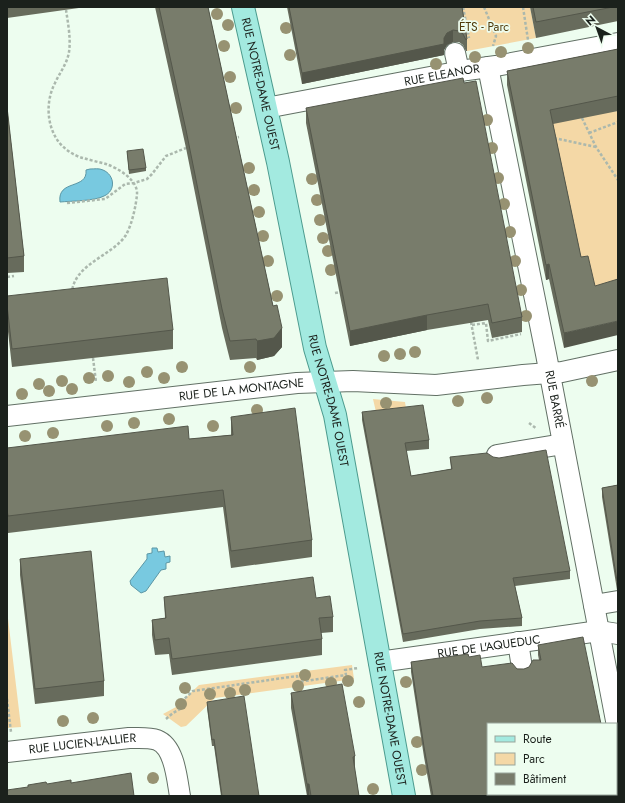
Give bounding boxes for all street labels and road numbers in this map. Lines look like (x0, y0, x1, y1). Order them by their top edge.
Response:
street label: RUE NOTRE-DAME OUEST (237, 16, 284, 153)
street label: RUE ELEANOR (403, 59, 481, 91)
street label: RUE NOTRE-DAME OUEST (304, 333, 353, 469)
street label: RUE BARRÉ (540, 369, 569, 430)
street label: RUE DE LA MONTAGNE (178, 374, 304, 405)
street label: RUE DE L'AQUEDUC (436, 630, 542, 663)
street label: RUE NOTRE-DAME OUEST (369, 650, 411, 787)
street label: RUE LUCIEN-L'ALLIER (28, 729, 137, 758)

